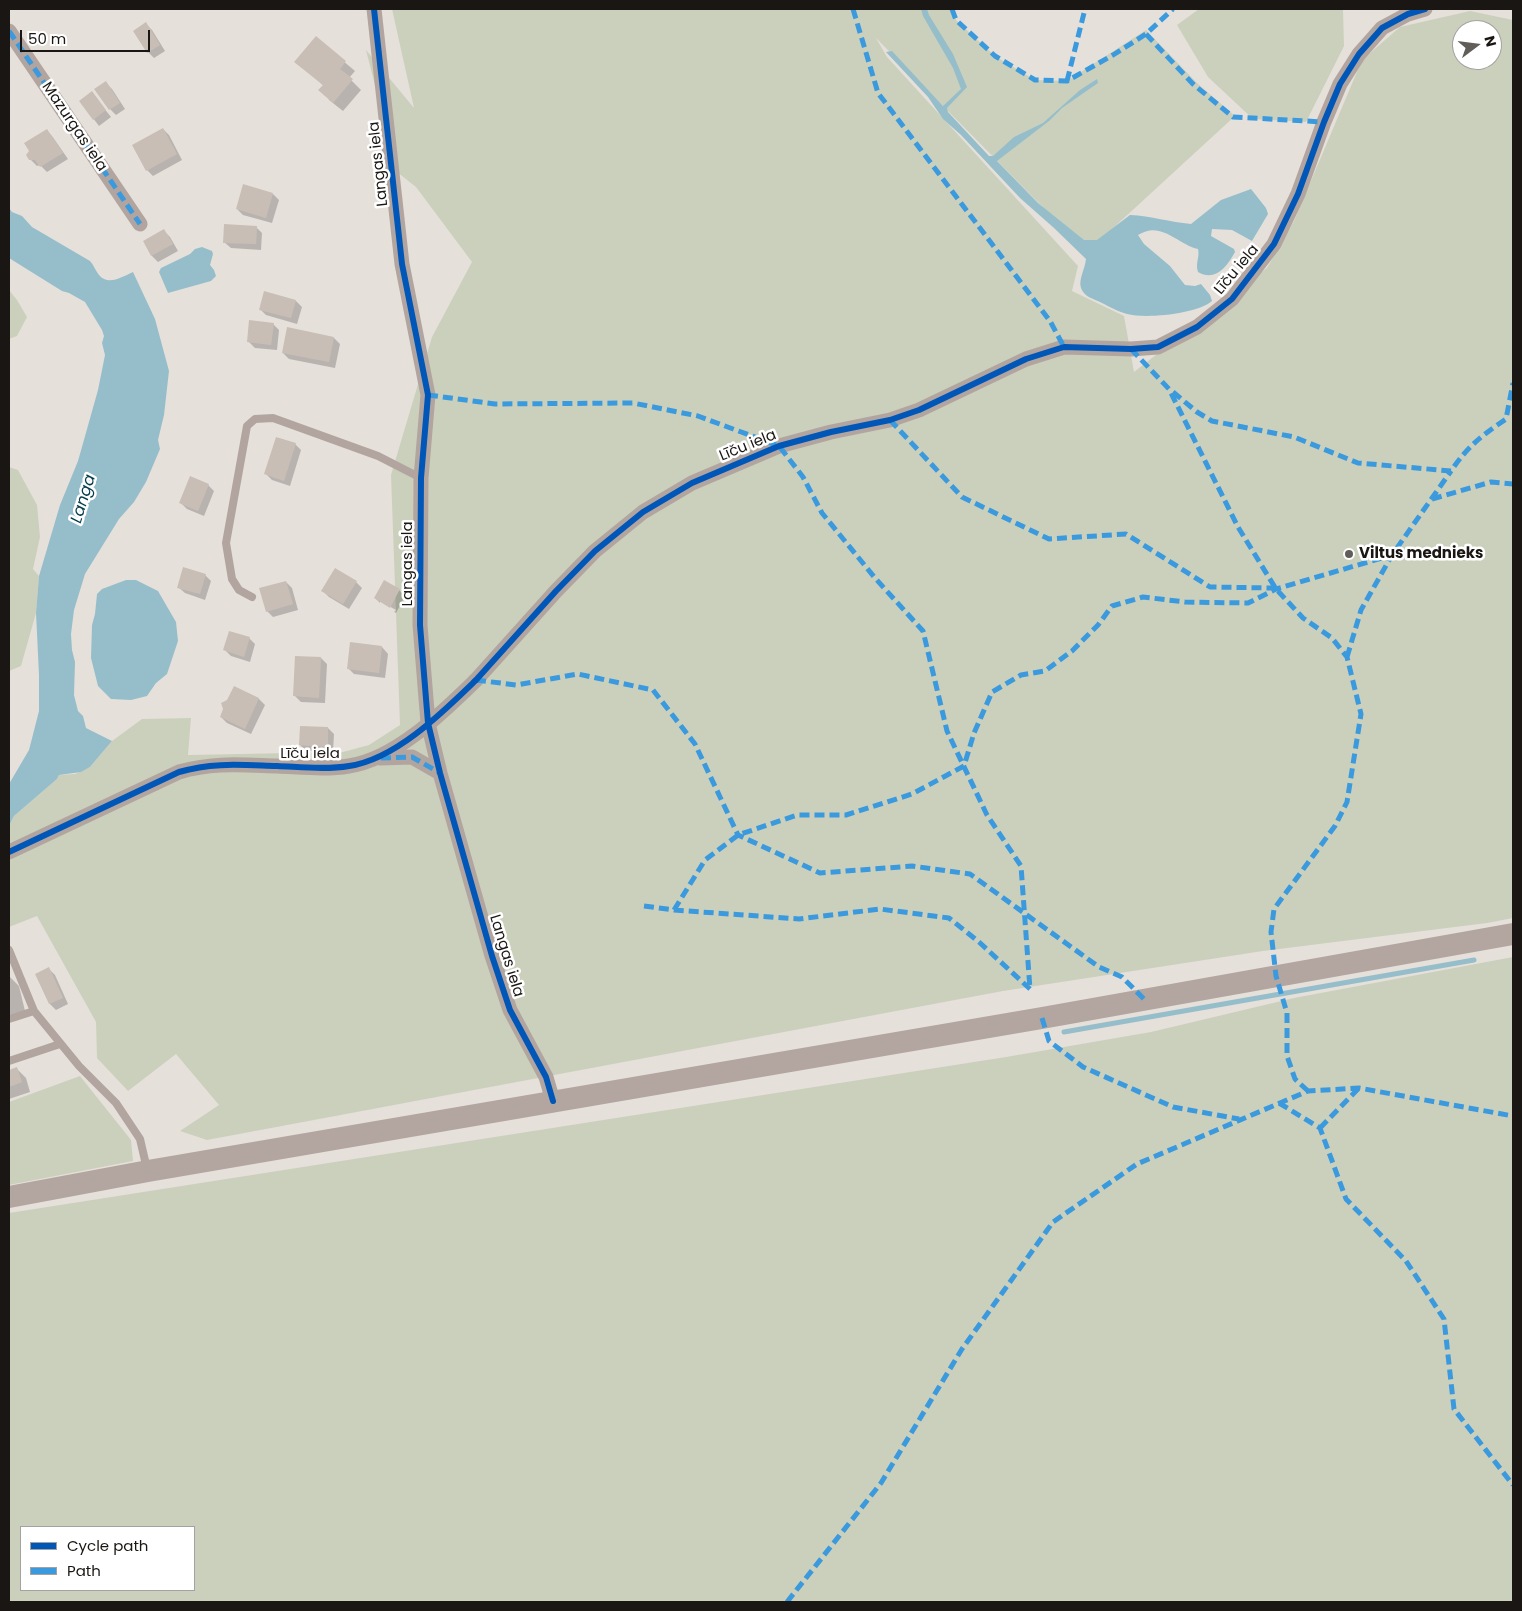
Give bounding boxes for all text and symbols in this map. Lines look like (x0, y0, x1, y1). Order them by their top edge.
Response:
scale bar (22, 20, 152, 52)
north arrow (1452, 20, 1502, 70)
text: 50 m (28, 28, 66, 49)
text: N (1480, 34, 1502, 49)
street label: Mazurgas iela (37, 79, 111, 175)
street label: Langas iela (366, 121, 392, 207)
street label: Līču iela (1211, 241, 1263, 299)
street label: Līču iela (717, 426, 779, 466)
water label: Langa (68, 472, 100, 526)
street label: Langas iela (399, 521, 417, 607)
place label: Viltus mednieks (1359, 545, 1483, 563)
marker: Viltus mednieks (1343, 548, 1355, 560)
street label: Līču iela (280, 745, 340, 763)
street label: Langas iela (485, 913, 527, 999)
legend (20, 1526, 195, 1591)
text: Cycle path (67, 1535, 148, 1556)
text: Path (67, 1560, 101, 1581)

